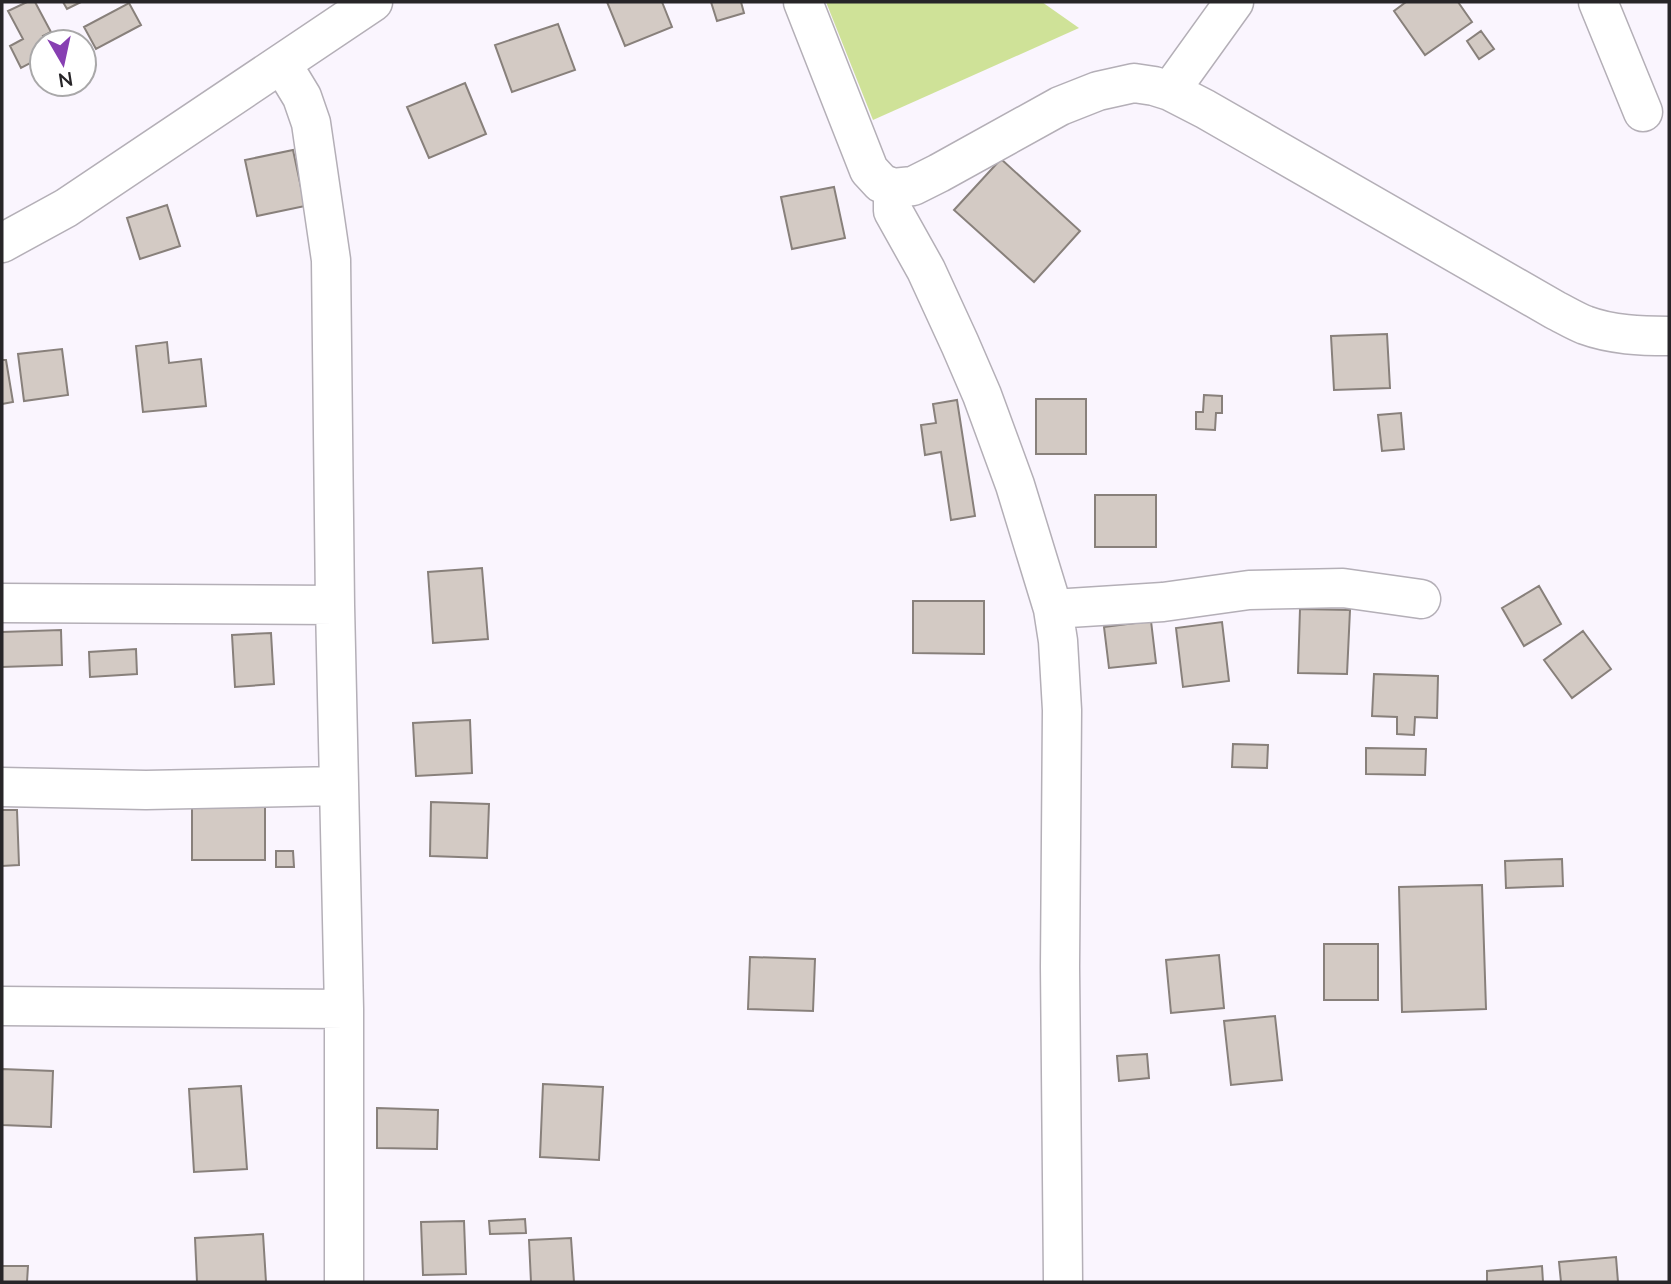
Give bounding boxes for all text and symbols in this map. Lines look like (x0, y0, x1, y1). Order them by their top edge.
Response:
north arrow (28, 28, 98, 98)
text: N (57, 68, 75, 93)

